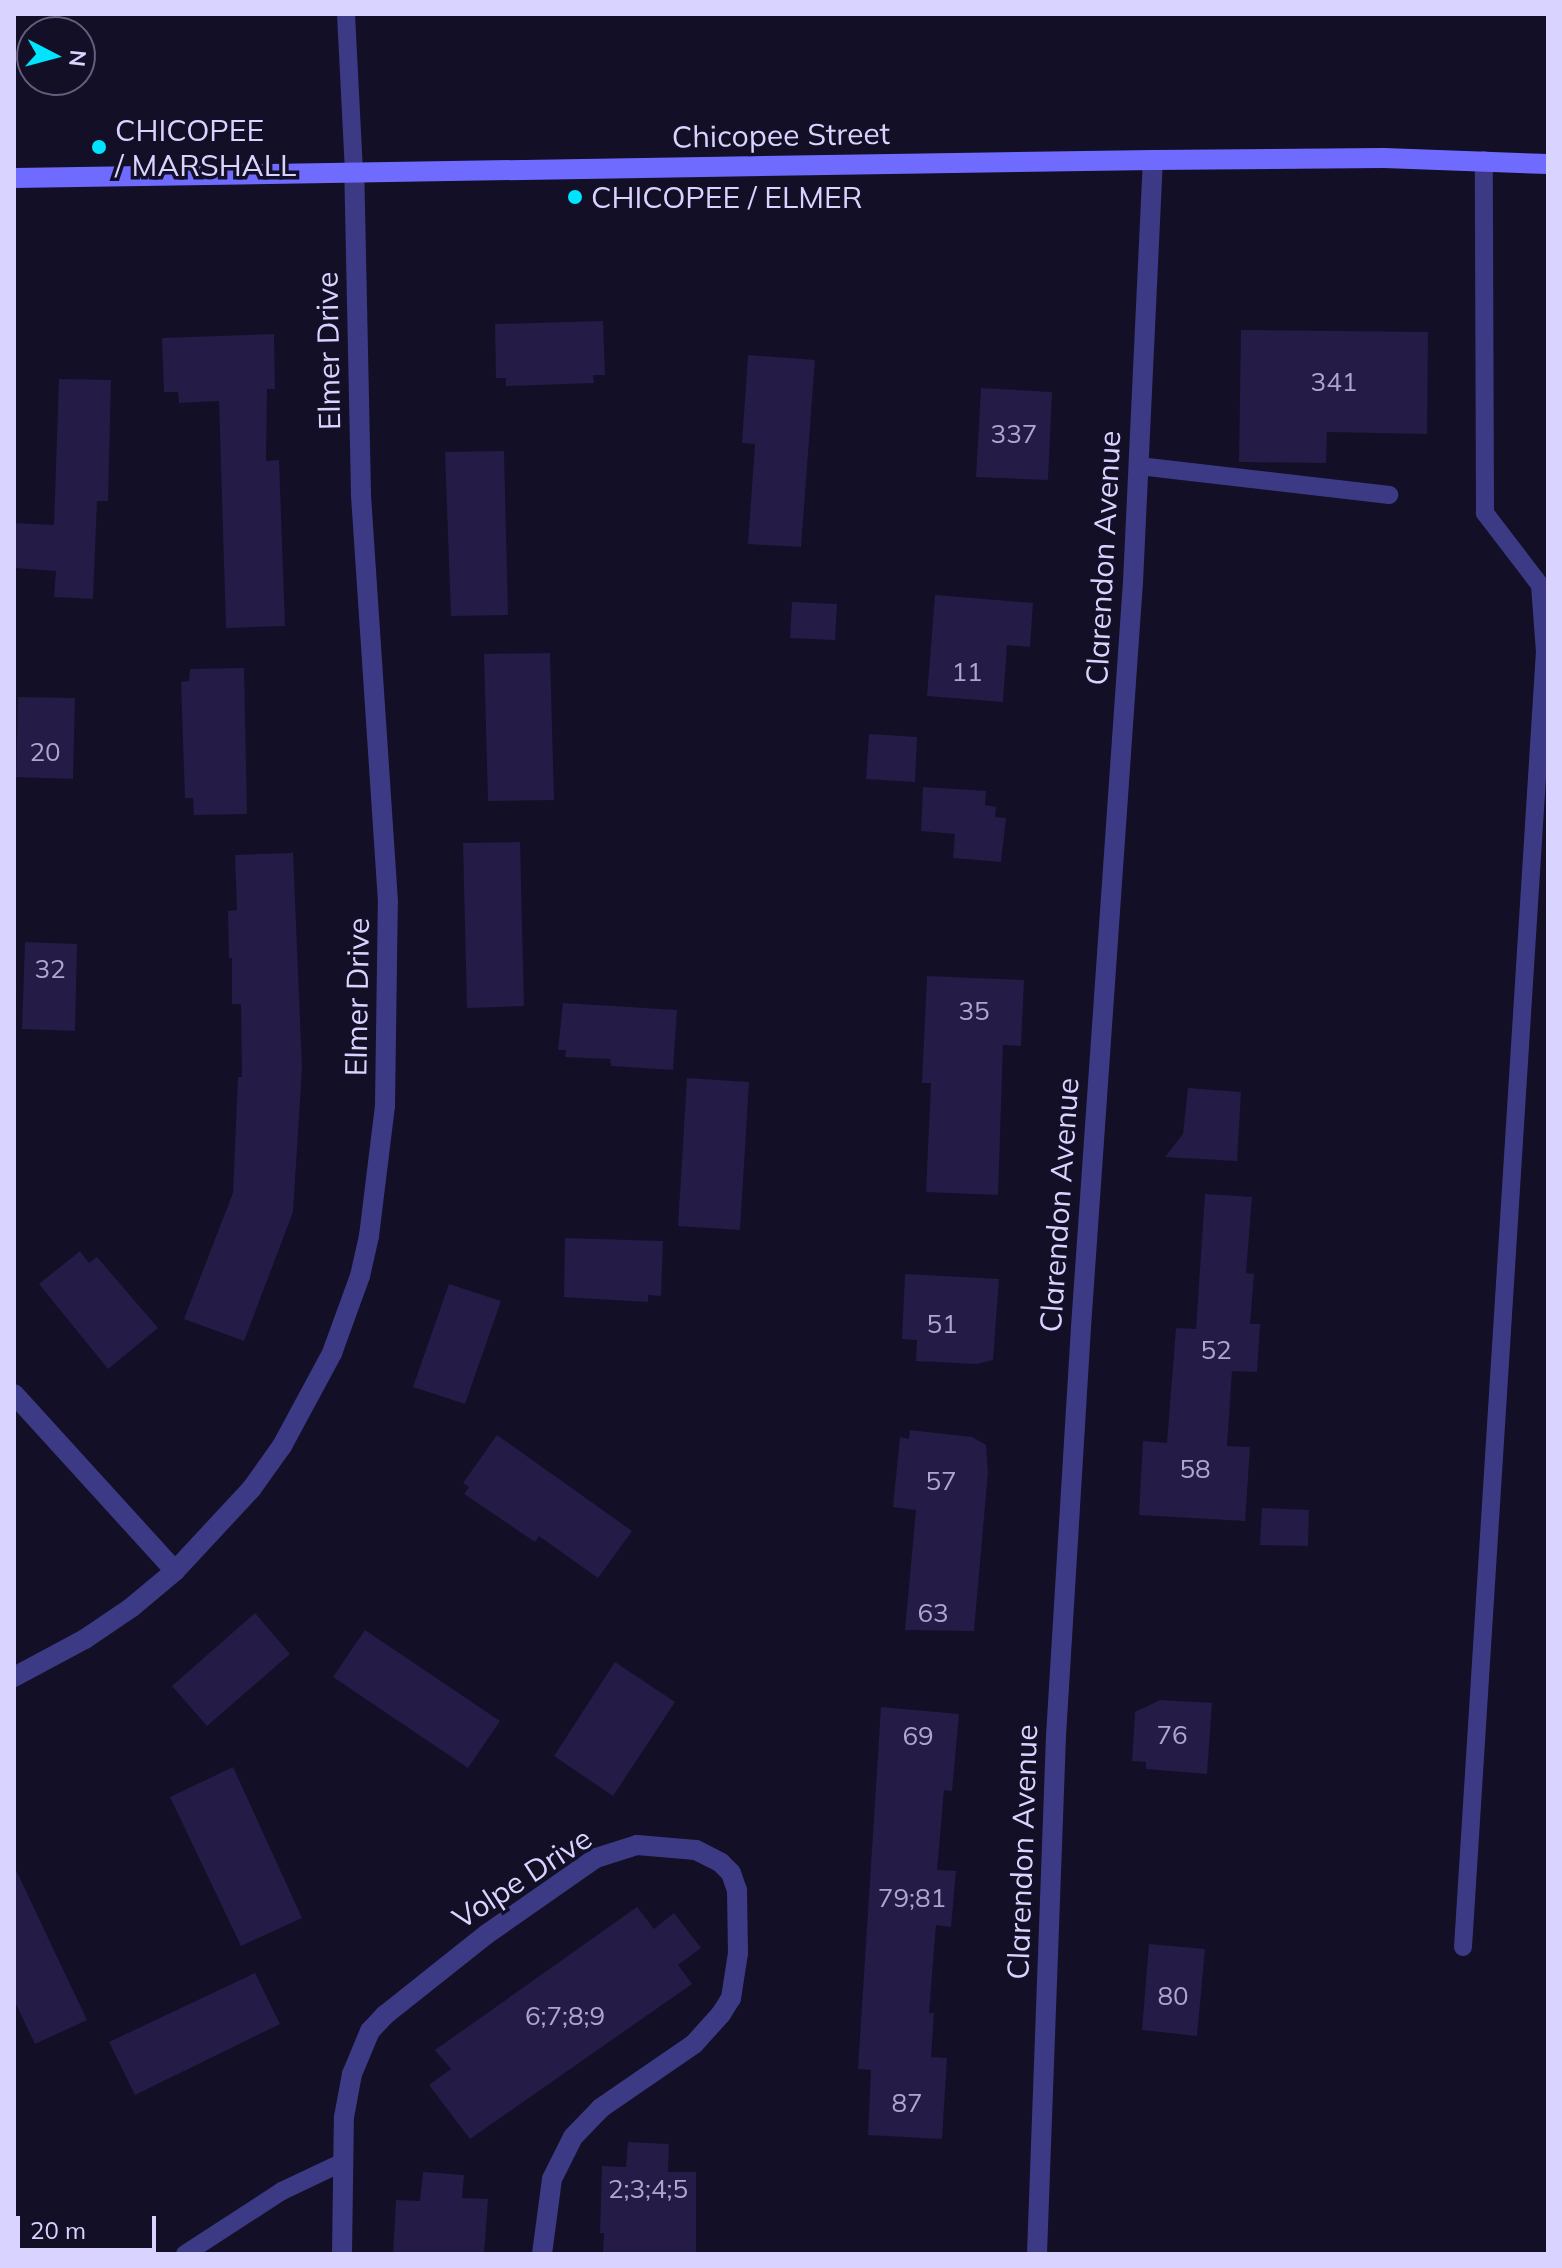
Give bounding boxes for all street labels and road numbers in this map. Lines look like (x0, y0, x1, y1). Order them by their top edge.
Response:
street label: Chicopee Street (672, 115, 890, 155)
street label: Elmer Drive (309, 271, 347, 431)
street label: Clarendon Avenue (1078, 430, 1128, 686)
street label: Elmer Drive (338, 917, 376, 1077)
street label: Clarendon Avenue (1032, 1076, 1086, 1334)
street label: Clarendon Avenue (1000, 1724, 1044, 1980)
street label: Volpe Drive (446, 1820, 598, 1936)

